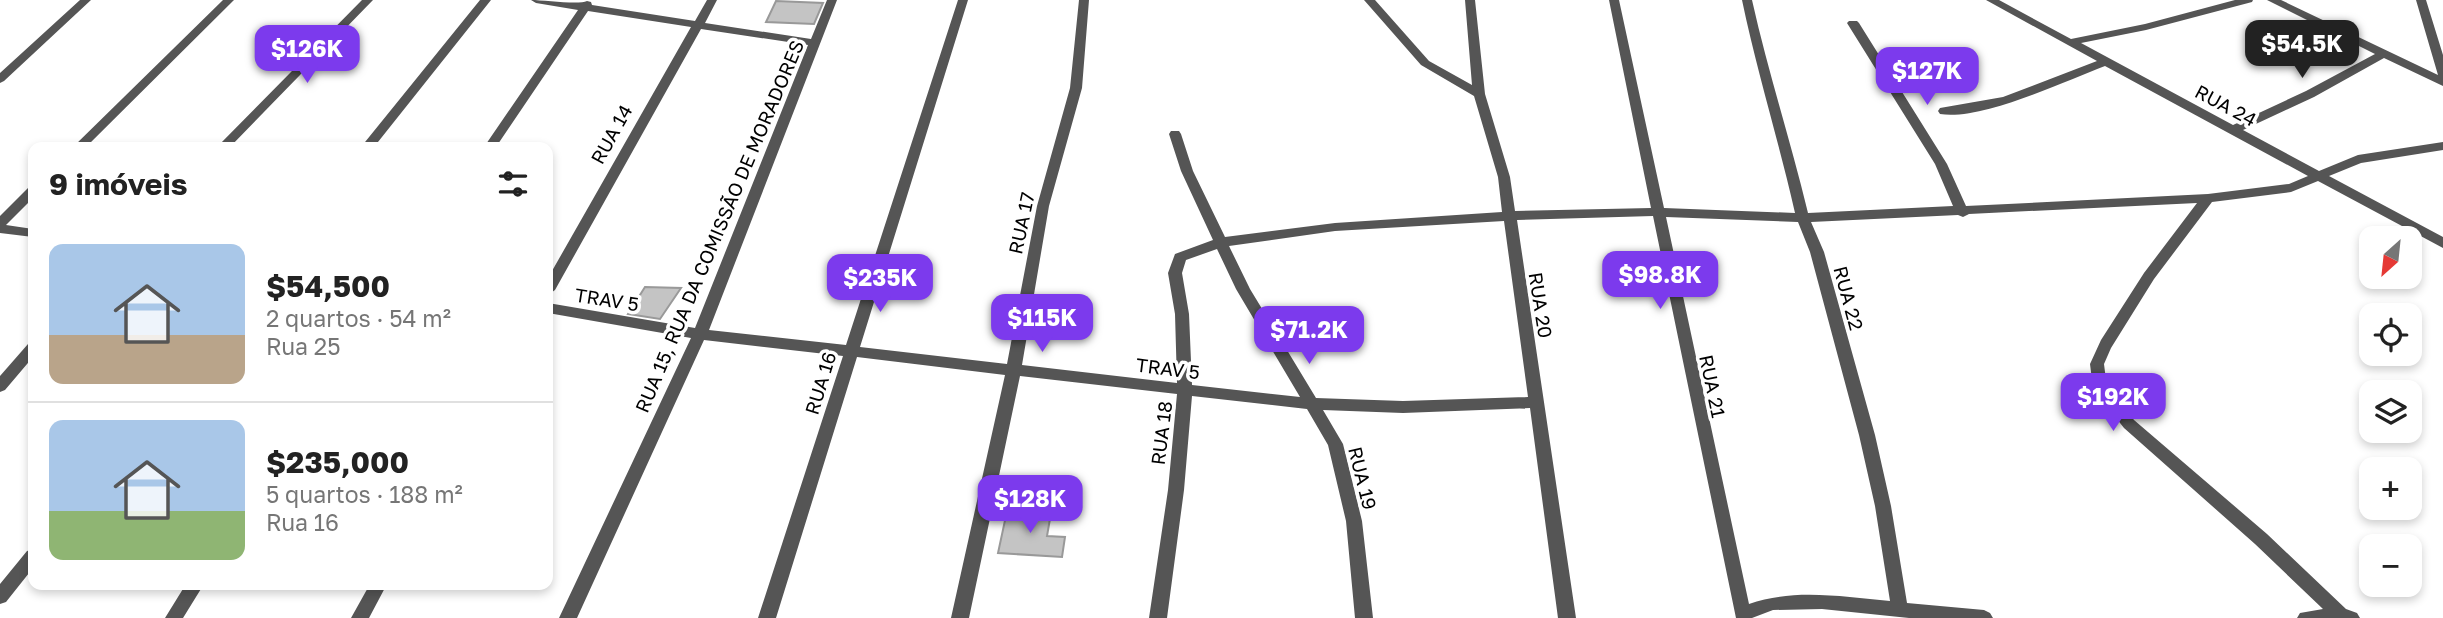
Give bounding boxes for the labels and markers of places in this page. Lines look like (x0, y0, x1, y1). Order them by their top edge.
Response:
pin: $54.5K (2245, 20, 2359, 80)
pin: $126K (258, 25, 356, 85)
pin: $127K (1878, 48, 1976, 107)
pin: $98.8K (1603, 252, 1717, 311)
pin: $235K (831, 254, 929, 314)
pin: $115K (993, 294, 1091, 354)
pin: $71.2K (1252, 306, 1366, 366)
pin: $192K (2064, 374, 2162, 433)
pin: $128K (981, 476, 1079, 535)

